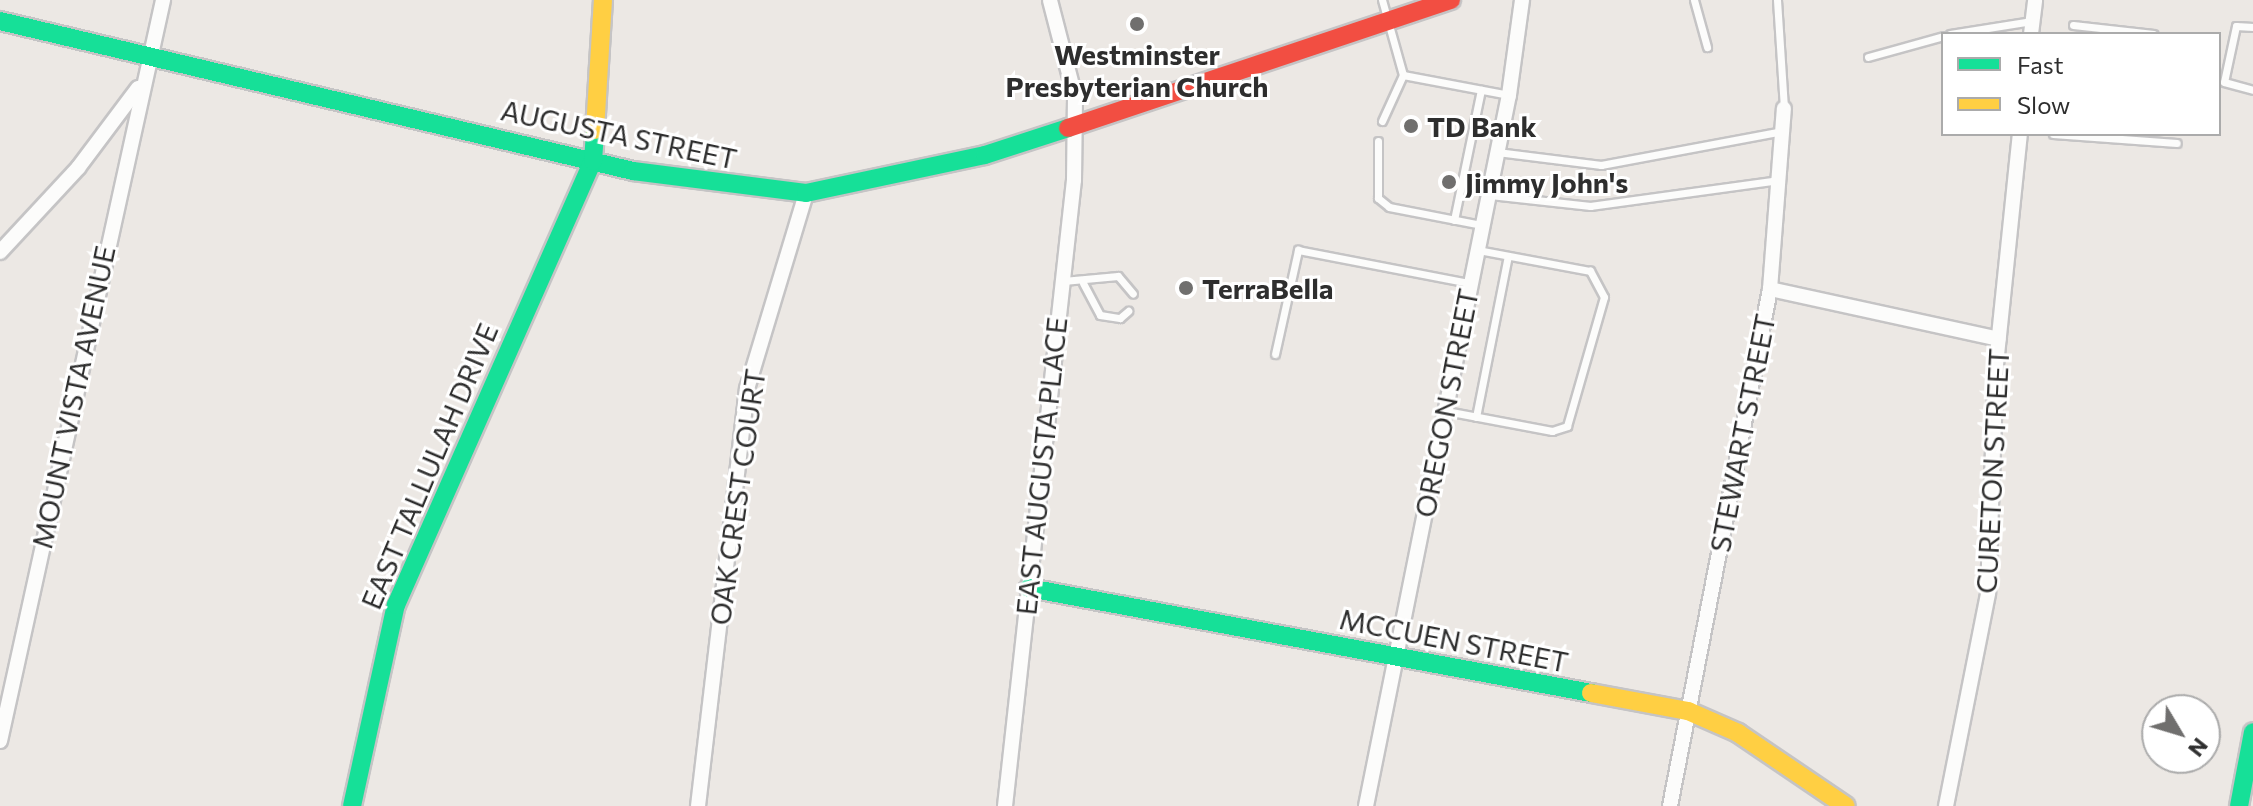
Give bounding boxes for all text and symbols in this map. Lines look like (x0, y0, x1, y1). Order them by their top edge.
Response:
marker: Westminster Presbyterian Church (1128, 15, 1146, 33)
legend (1941, 32, 2221, 136)
place label: Westminster Presbyterian Church (1006, 37, 1268, 103)
text: Fast (2017, 50, 2064, 79)
text: Slow (2017, 90, 2070, 119)
street label: AUGUSTA STREET (498, 93, 740, 175)
place label: TD Bank (1427, 109, 1537, 143)
marker: TD Bank (1402, 117, 1420, 135)
place label: Jimmy John's (1465, 165, 1628, 199)
marker: Jimmy John's (1440, 173, 1458, 191)
street label: MOUNT VISTA AVENUE (24, 243, 122, 551)
place label: TerraBella (1202, 271, 1334, 305)
marker: TerraBella (1177, 279, 1195, 297)
street label: OREGON STREET (1407, 286, 1485, 520)
street label: STEWART STREET (1702, 311, 1782, 555)
street label: EAST AUGUSTA PLACE (1009, 315, 1073, 617)
street label: EAST TALLULAH DRIVE (354, 318, 504, 614)
street label: CURETON STREET (1969, 348, 2015, 594)
street label: OAK CREST COURT (702, 367, 772, 627)
street label: MCCUEN STREET (1337, 601, 1571, 679)
north arrow (2141, 694, 2221, 774)
text: N (2183, 733, 2214, 763)

